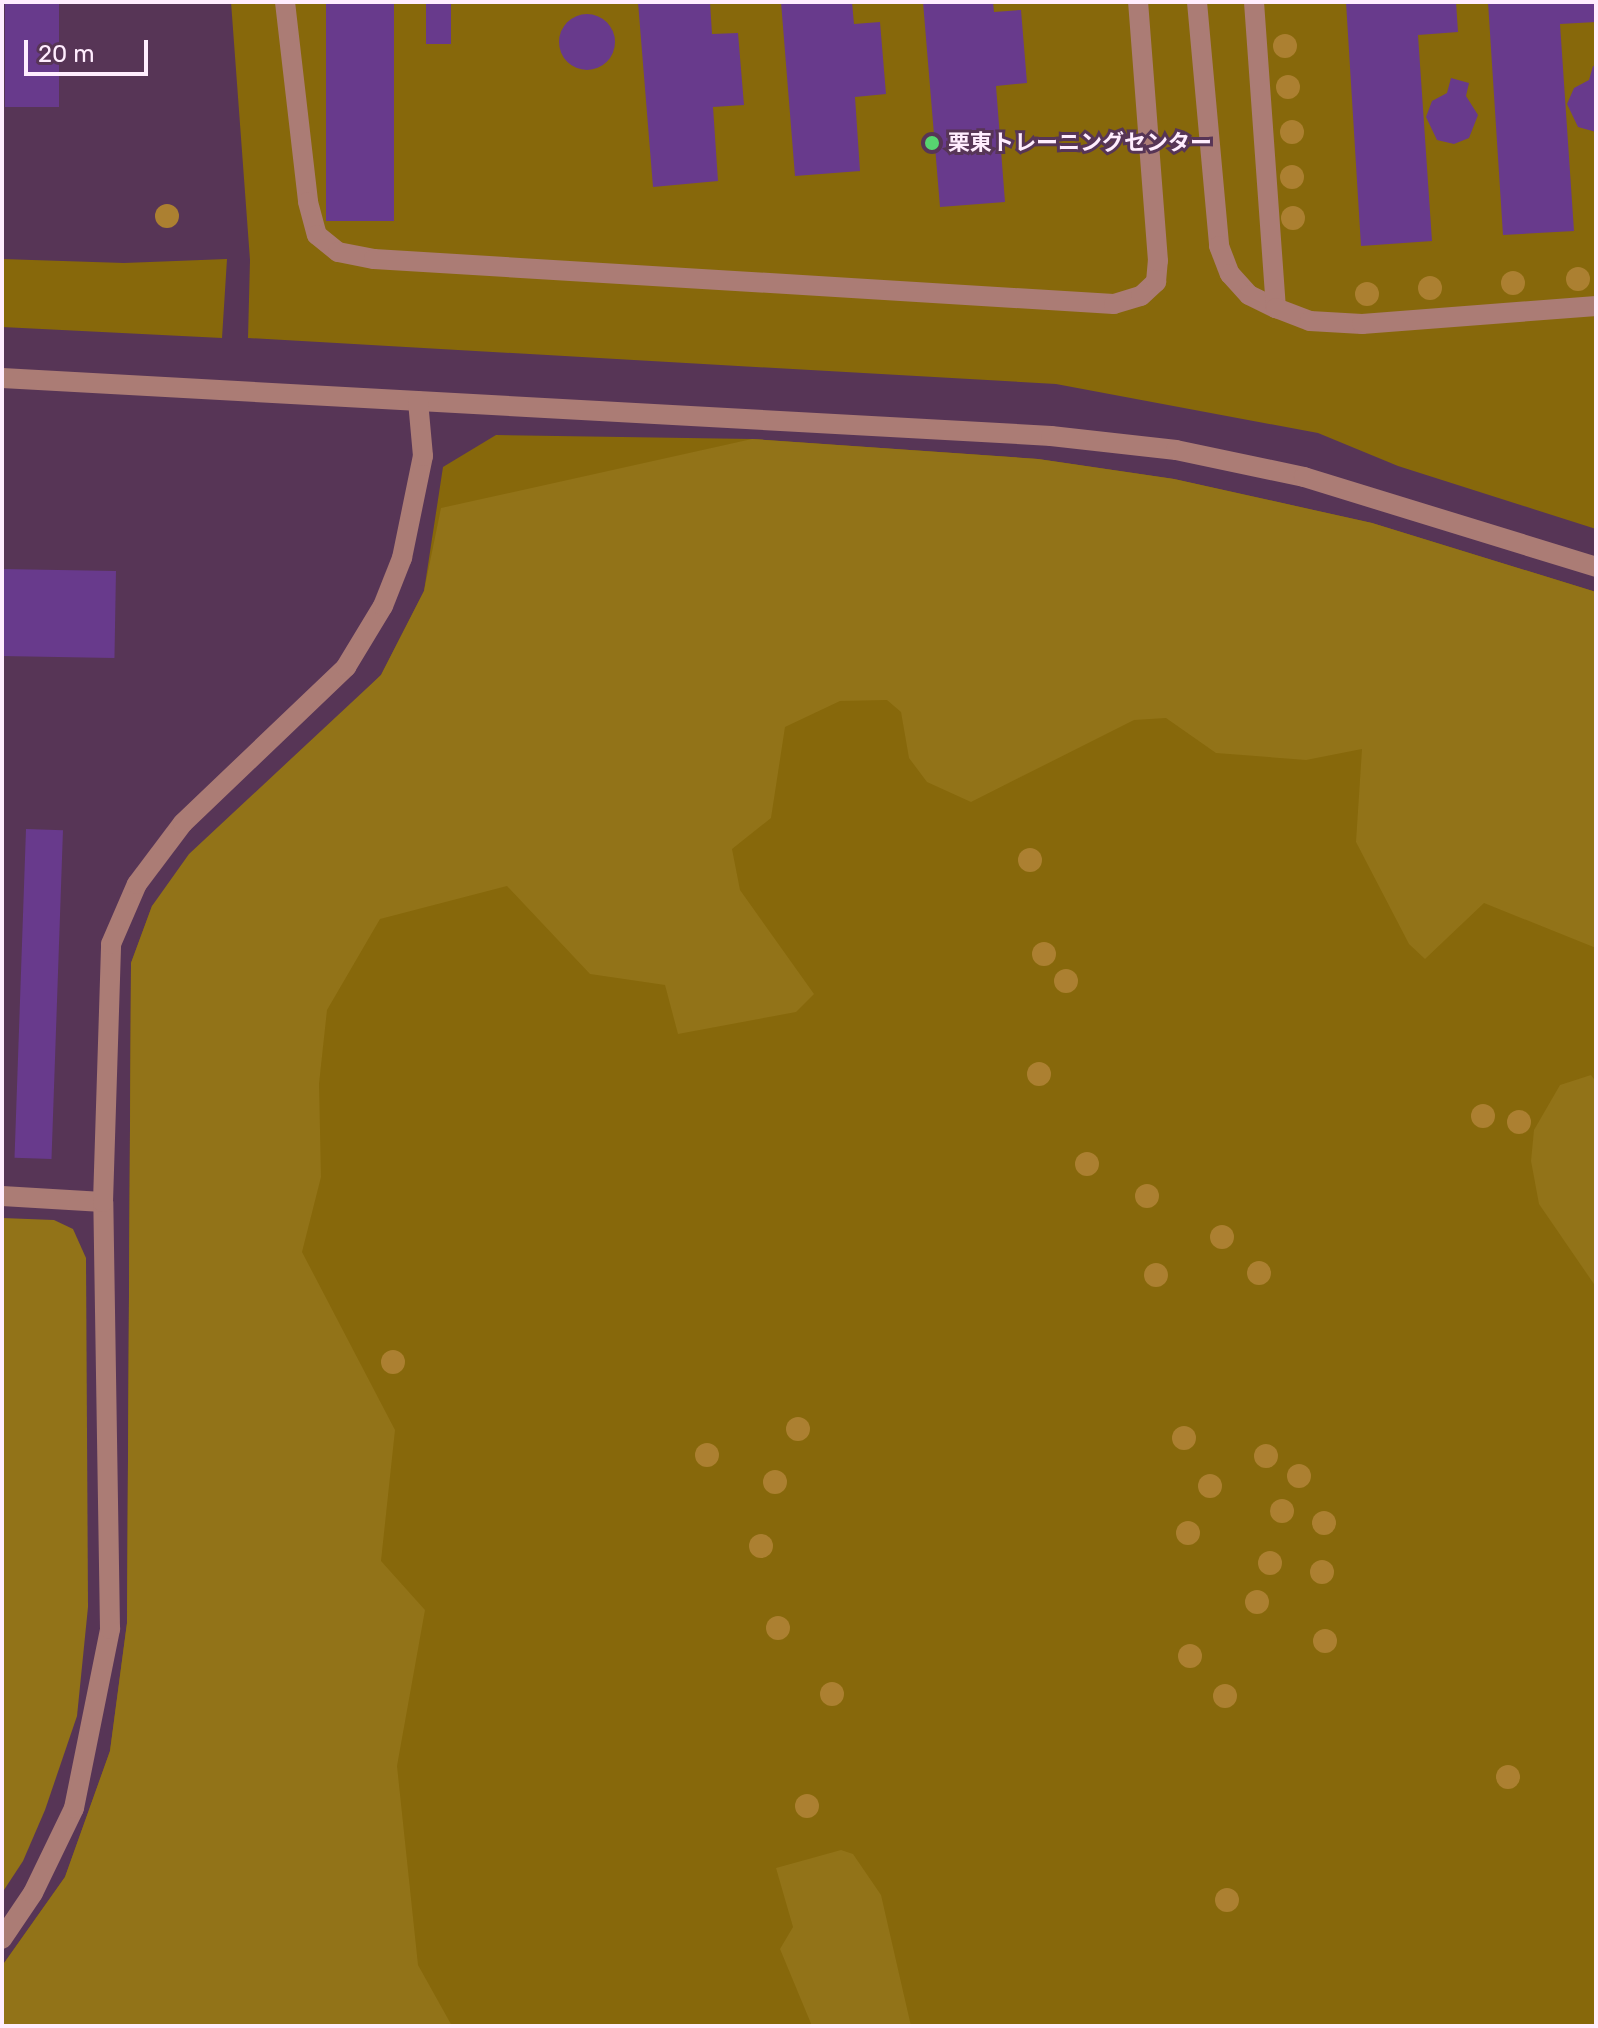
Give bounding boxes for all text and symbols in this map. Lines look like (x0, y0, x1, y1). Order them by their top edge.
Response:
scale bar (28, 24, 152, 74)
text: 20 m (38, 40, 95, 68)
place label: 栗東トレーニングセンター (948, 130, 1212, 156)
marker: 栗東トレーニングセンター (923, 134, 941, 152)

